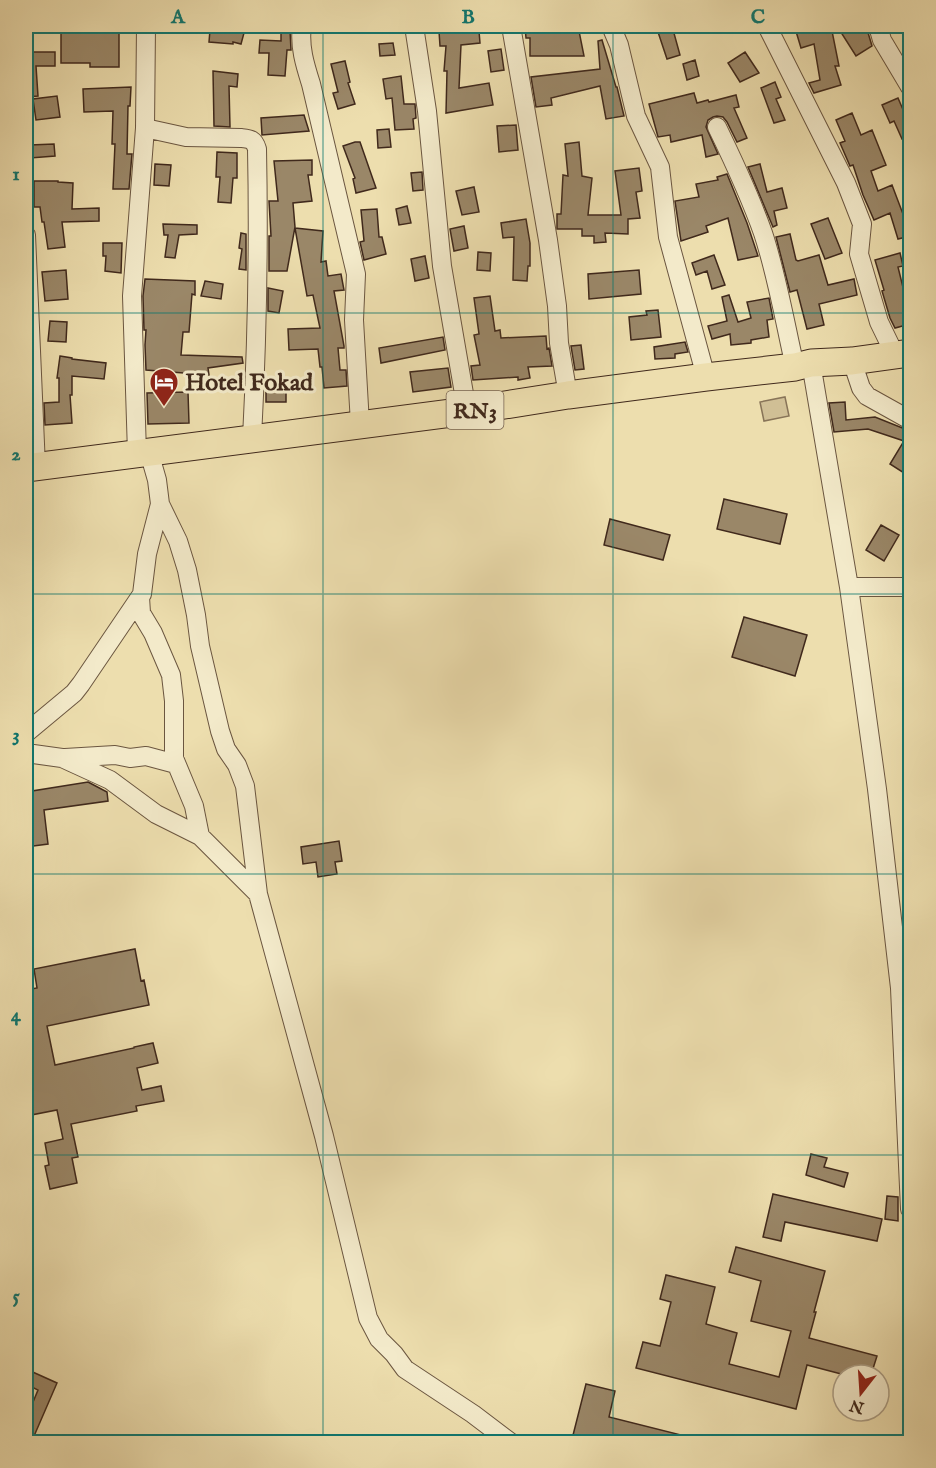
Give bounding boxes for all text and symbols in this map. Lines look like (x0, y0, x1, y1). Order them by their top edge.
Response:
text: A (170, 5, 186, 30)
text: B (461, 5, 475, 30)
text: C (751, 5, 765, 30)
text: 1 (12, 162, 20, 187)
hotel icon: Hotel Fokad (148, 366, 180, 408)
place label: Hotel Fokad (185, 368, 314, 399)
road number: RN3 (446, 391, 504, 429)
text: 2 (11, 442, 21, 467)
text: 3 (12, 723, 20, 748)
text: 4 (11, 1003, 22, 1028)
text: 5 (12, 1284, 20, 1309)
north arrow (831, 1363, 891, 1423)
text: N (848, 1394, 868, 1417)

